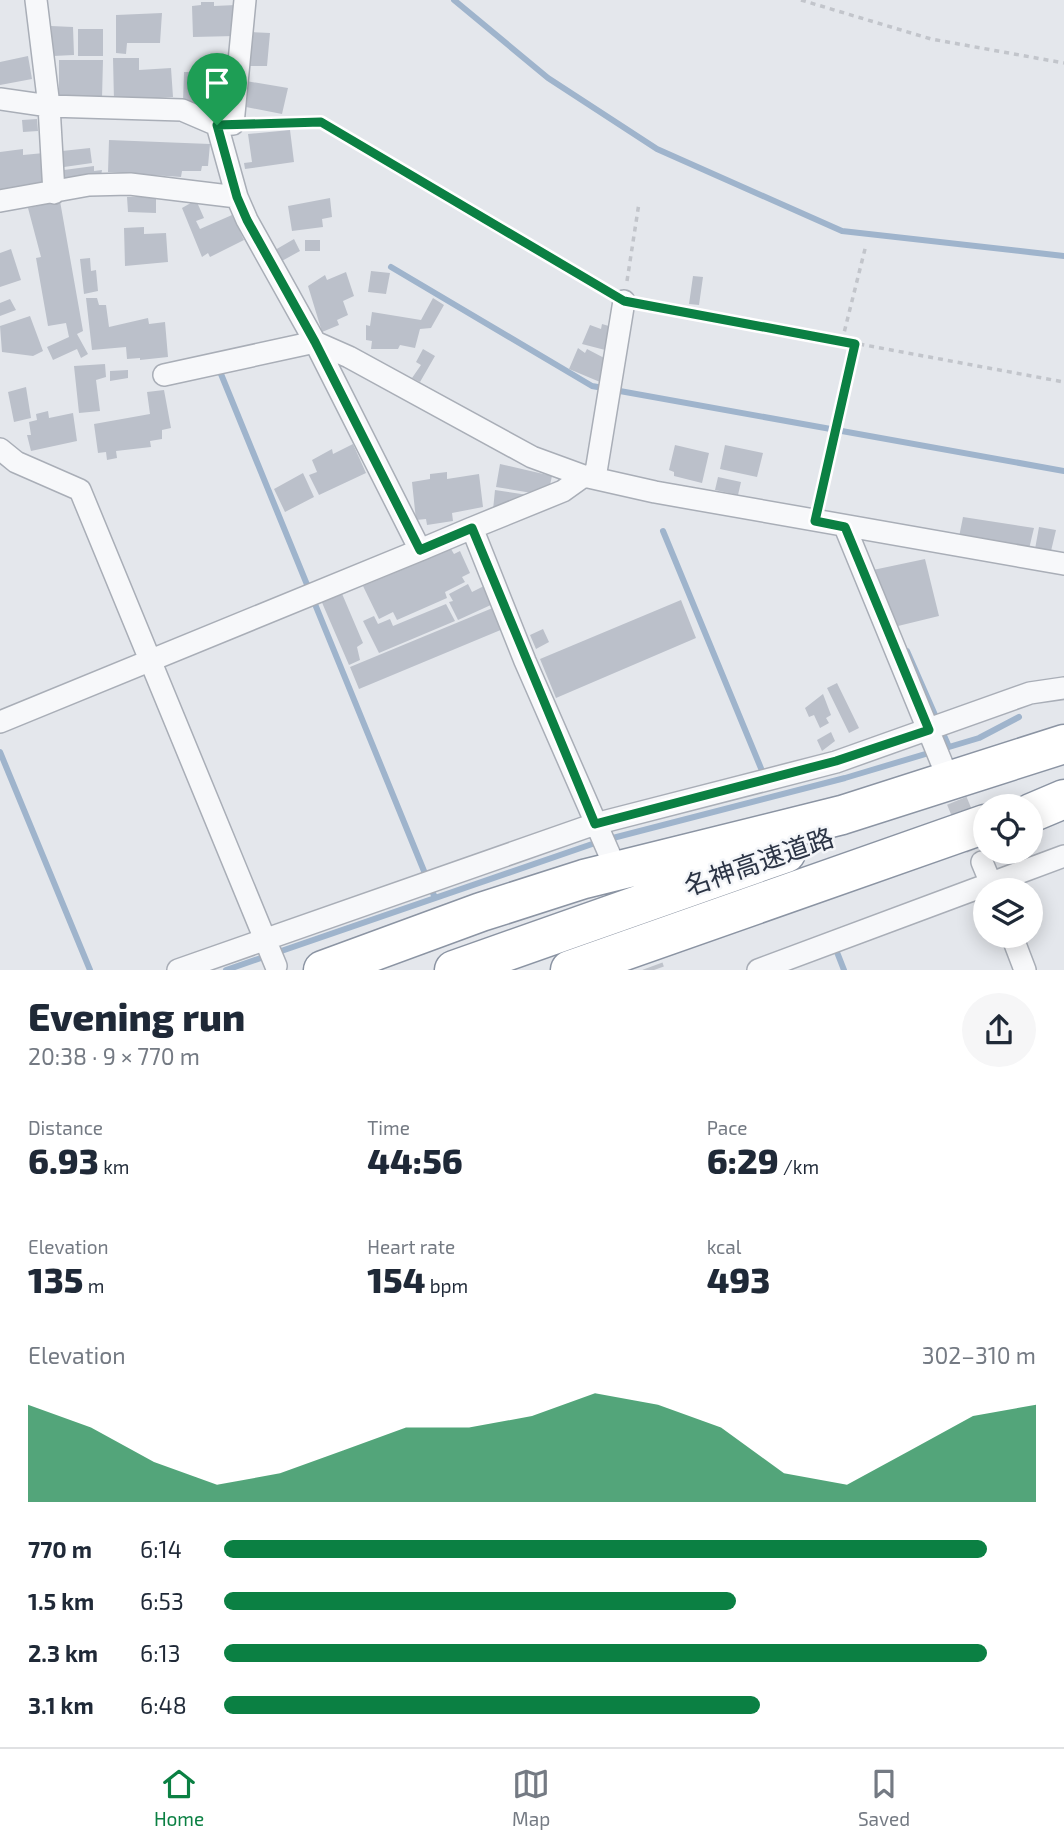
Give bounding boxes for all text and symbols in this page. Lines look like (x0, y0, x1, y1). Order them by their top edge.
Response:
pin (187, 53, 247, 125)
icon: arrive (198, 64, 236, 102)
map controls (973, 794, 1043, 948)
button: locate (973, 794, 1043, 864)
street label: 名神高速道路 (680, 821, 837, 901)
button: layers (973, 878, 1043, 948)
text: Evening run (28, 993, 245, 1039)
button: share (962, 993, 1036, 1067)
text: 20:38 · 9 × 770 m (28, 1042, 200, 1070)
text: Distance (28, 1116, 103, 1139)
text: Time (367, 1116, 410, 1139)
text: Pace (707, 1116, 748, 1139)
text: 6.93 (28, 1139, 99, 1181)
text: 44:56 (367, 1139, 463, 1181)
text: 6:29 (707, 1139, 779, 1181)
text: km (99, 1155, 129, 1178)
text: /km (779, 1155, 819, 1178)
text: Elevation (28, 1235, 109, 1258)
text: Heart rate (367, 1235, 455, 1258)
text: kcal (707, 1235, 741, 1258)
text: 135 (28, 1258, 83, 1300)
text: 154 (367, 1258, 425, 1300)
text: 493 (707, 1258, 770, 1300)
text: m (83, 1274, 104, 1297)
text: bpm (425, 1274, 468, 1297)
text: Elevation (28, 1341, 126, 1369)
text: 302–310 m (922, 1341, 1036, 1369)
text: 770 m (28, 1535, 92, 1563)
text: 6:14 (140, 1535, 182, 1563)
text: 1.5 km (28, 1587, 94, 1615)
text: 6:53 (140, 1587, 184, 1615)
text: 2.3 km (28, 1639, 98, 1667)
text: 6:13 (140, 1639, 181, 1667)
text: 3.1 km (28, 1691, 94, 1719)
text: 6:48 (140, 1691, 187, 1719)
tab: Home (154, 1765, 204, 1830)
tab: Map (512, 1765, 550, 1830)
tab: Saved (858, 1765, 910, 1830)

